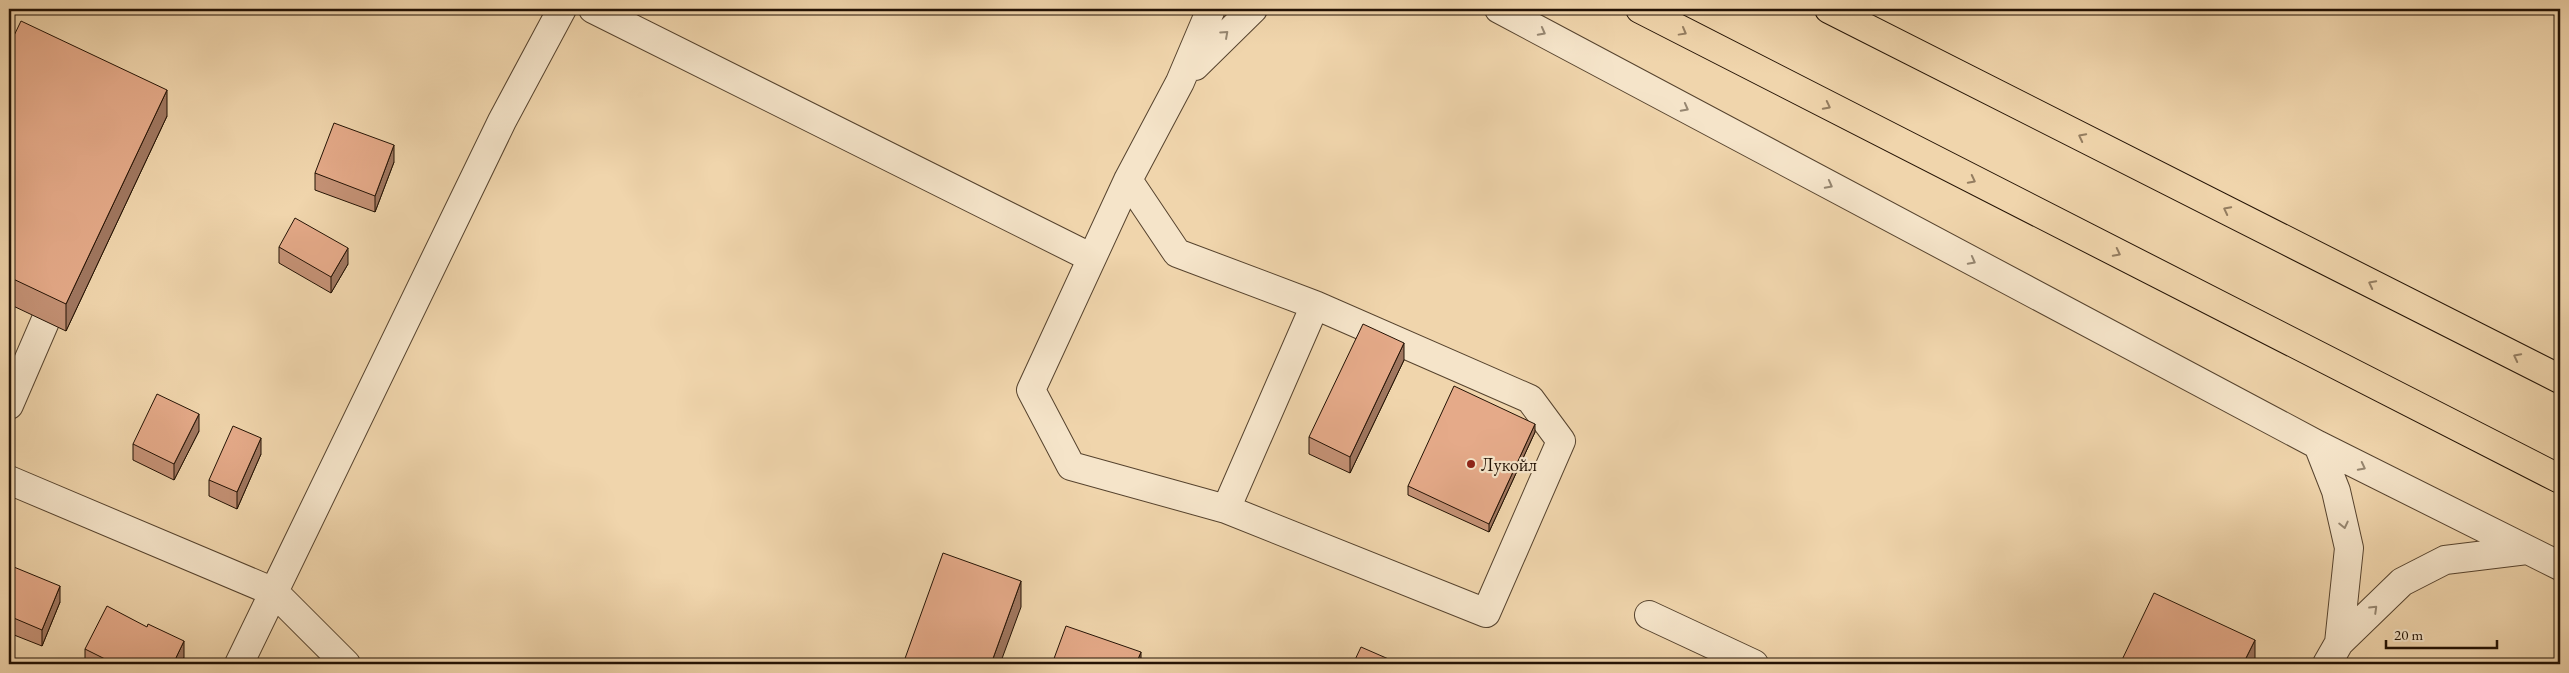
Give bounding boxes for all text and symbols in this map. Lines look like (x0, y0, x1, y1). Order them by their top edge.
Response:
one-way arrow (1537, 26, 1546, 36)
one-way arrow (1677, 26, 1686, 36)
one-way arrow (1220, 31, 1229, 40)
one-way arrow (1822, 100, 1831, 110)
one-way arrow (1680, 102, 1689, 112)
one-way arrow (2078, 133, 2087, 143)
one-way arrow (1967, 174, 1976, 184)
one-way arrow (1823, 178, 1832, 188)
one-way arrow (2223, 206, 2232, 216)
one-way arrow (2112, 247, 2121, 257)
one-way arrow (1967, 255, 1976, 265)
one-way arrow (2368, 280, 2377, 290)
one-way arrow (2513, 353, 2522, 363)
place label: Лукойл (1481, 453, 1537, 476)
marker: Лукойл (1465, 458, 1477, 470)
one-way arrow (2356, 461, 2365, 471)
one-way arrow (2338, 520, 2349, 529)
one-way arrow (2368, 606, 2377, 615)
scale bar (2386, 618, 2498, 650)
text: 20 m (2394, 625, 2423, 644)

